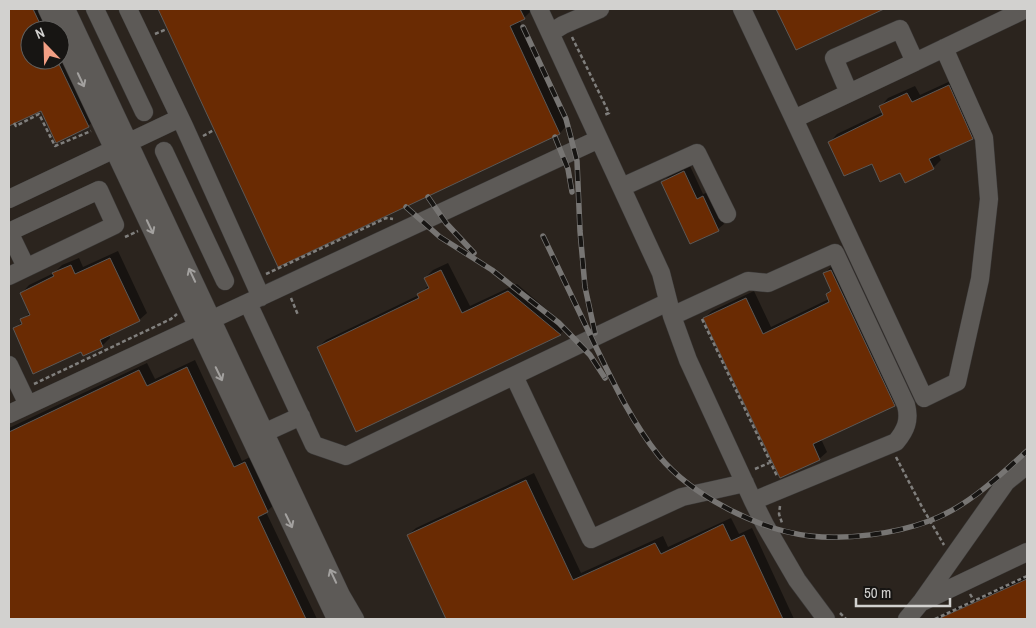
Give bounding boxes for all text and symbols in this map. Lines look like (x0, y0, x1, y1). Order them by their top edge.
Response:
north arrow (20, 20, 70, 70)
text: N (33, 23, 47, 43)
one-way arrow (76, 72, 86, 87)
one-way arrow (145, 219, 155, 234)
one-way arrow (186, 268, 196, 283)
one-way arrow (215, 366, 224, 381)
one-way arrow (285, 513, 295, 528)
one-way arrow (327, 569, 337, 584)
scale bar (856, 576, 950, 608)
text: 50 m (864, 582, 891, 603)

